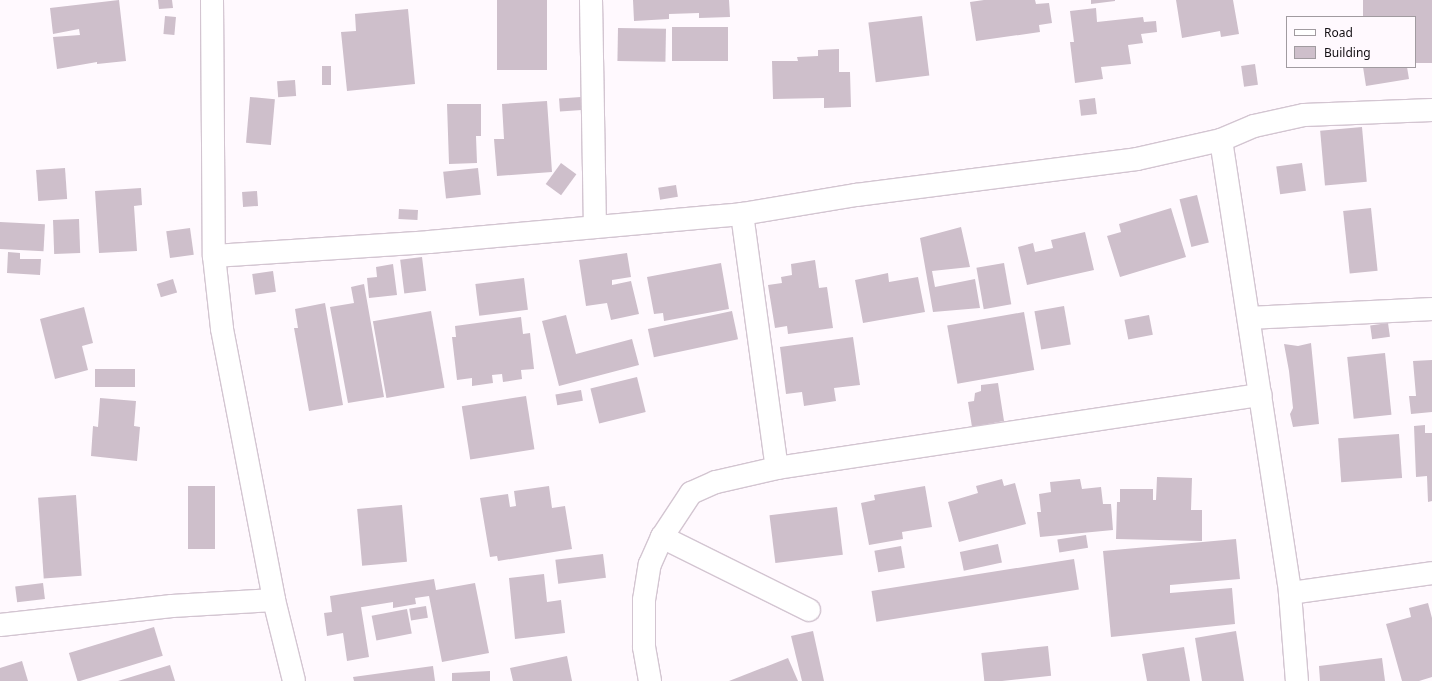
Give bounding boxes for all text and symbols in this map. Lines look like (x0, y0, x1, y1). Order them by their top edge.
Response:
legend (1286, 16, 1416, 68)
text: Road (1324, 24, 1353, 41)
text: Building (1324, 44, 1371, 61)

